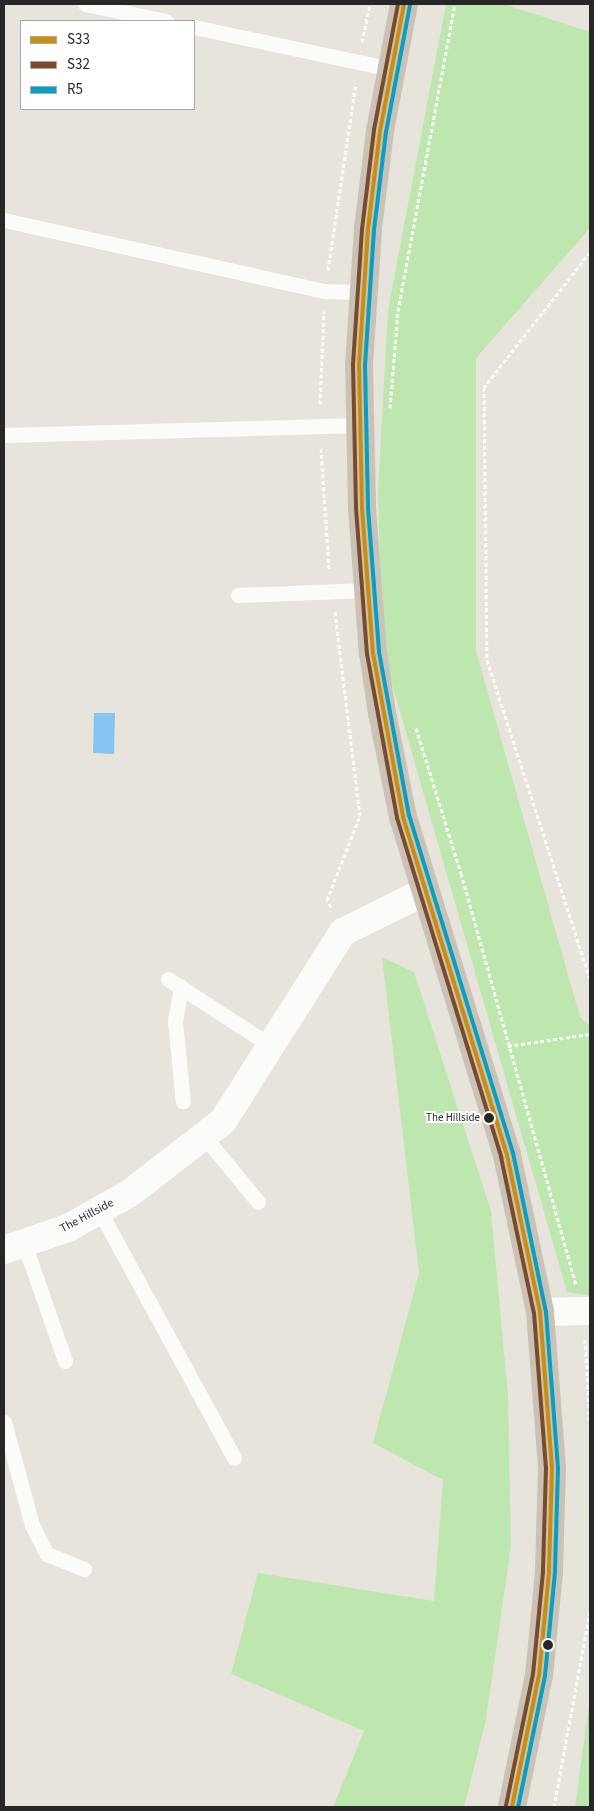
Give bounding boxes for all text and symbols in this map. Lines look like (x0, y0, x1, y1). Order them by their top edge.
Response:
legend (20, 20, 195, 110)
text: S33 (67, 29, 90, 50)
text: S32 (67, 54, 90, 75)
text: R5 (67, 79, 83, 100)
place label: The Hillside (426, 1111, 480, 1125)
marker: The Hillside (484, 1113, 494, 1123)
street label: The Hillside (58, 1196, 116, 1236)
unlabelled marker (543, 1640, 553, 1650)

